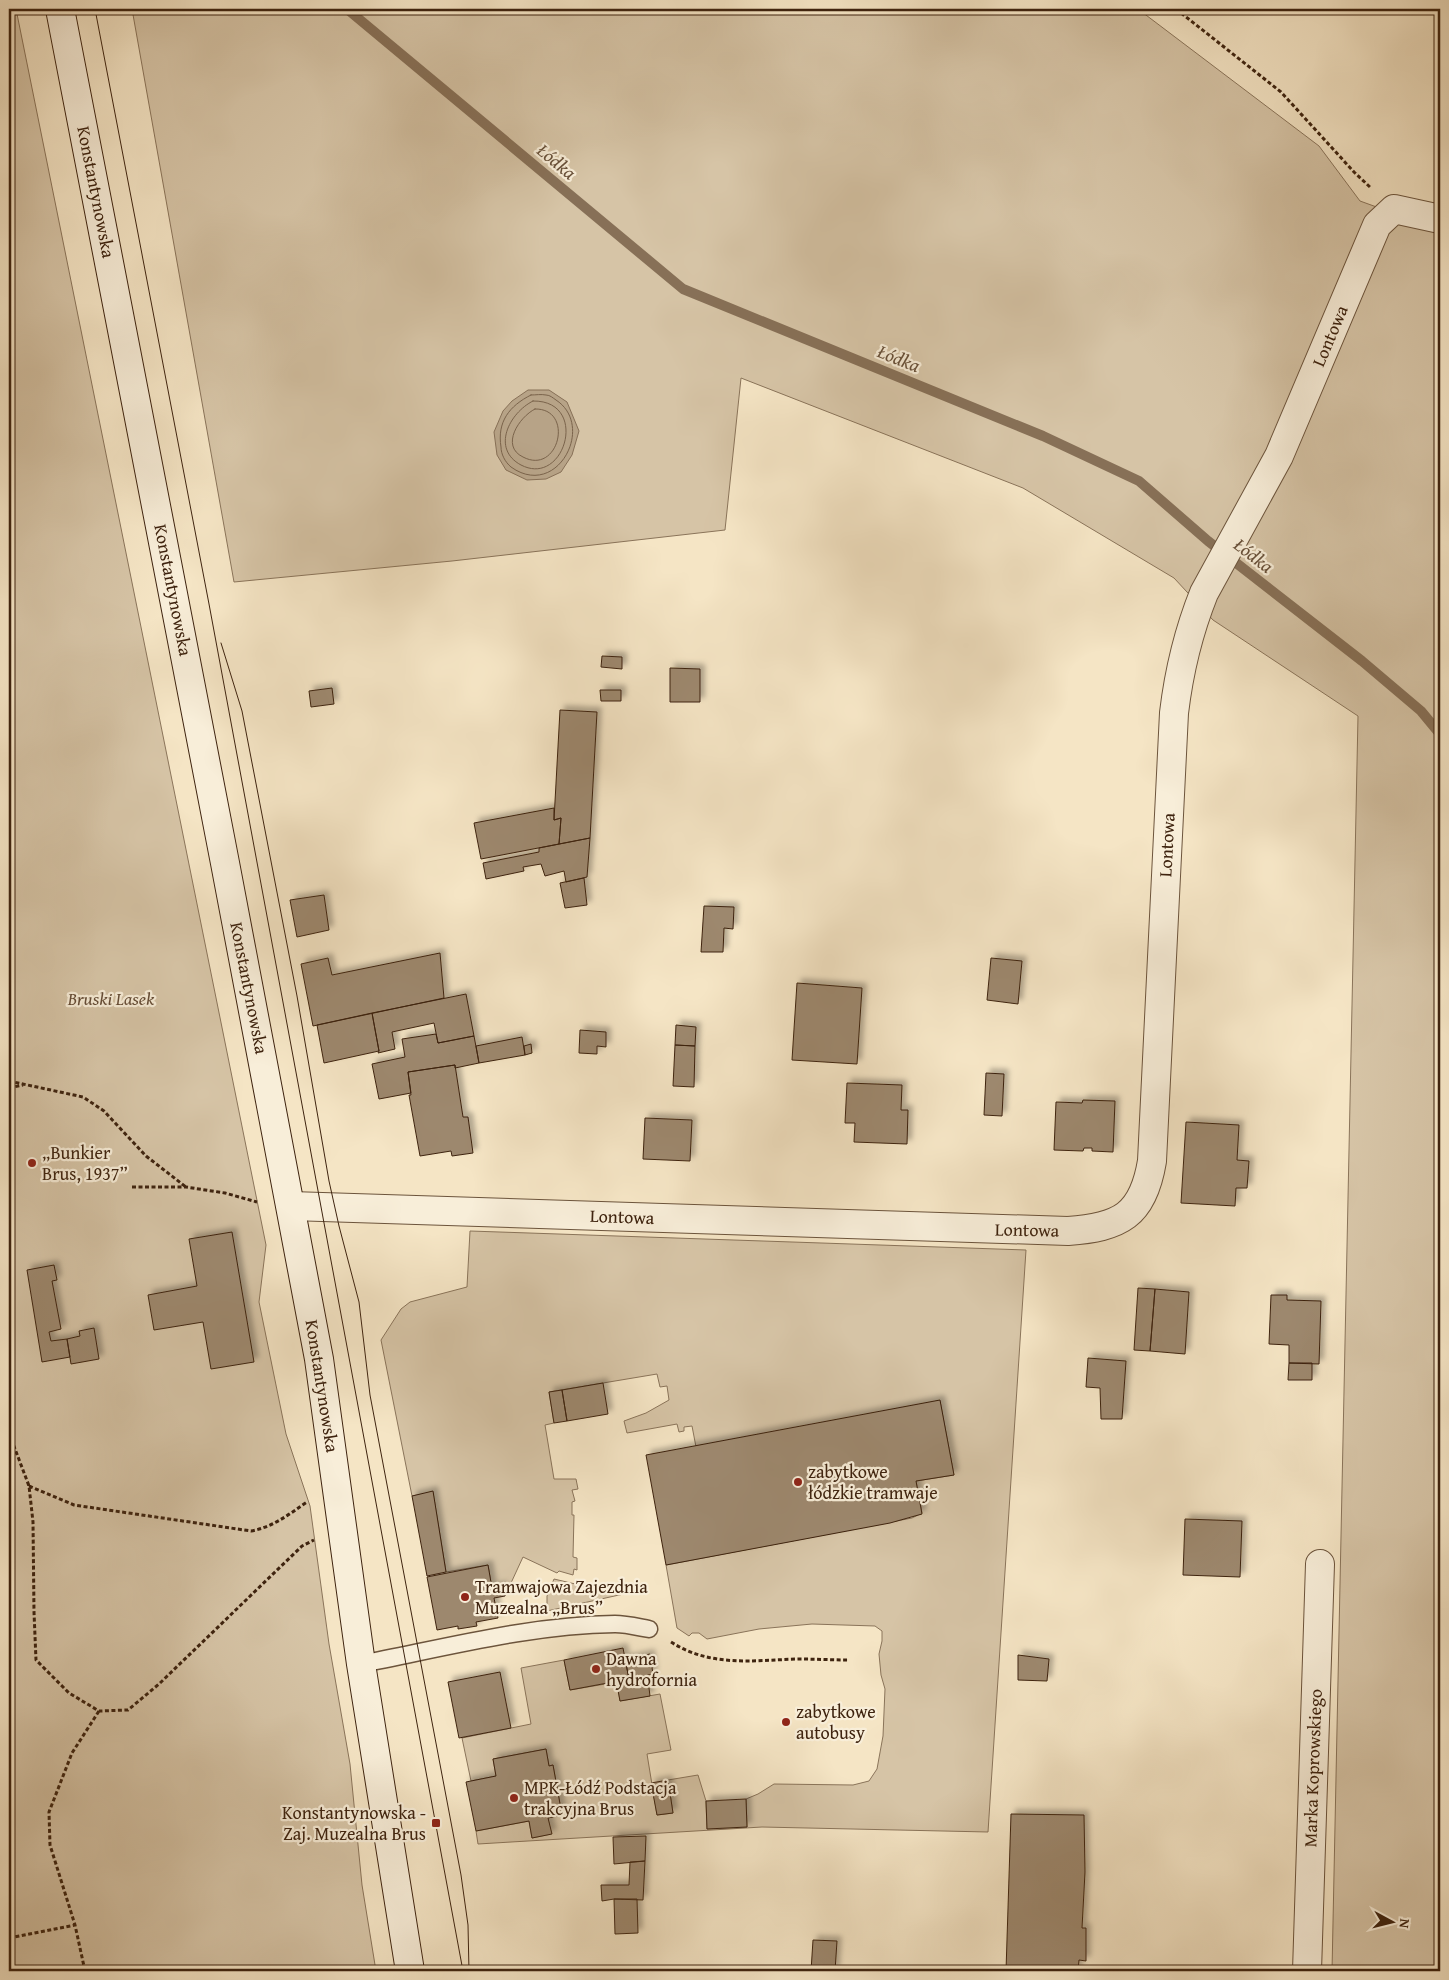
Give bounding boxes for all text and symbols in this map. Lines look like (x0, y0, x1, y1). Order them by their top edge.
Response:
street label: Konstantynowska (70, 124, 123, 261)
water label: Łódka (531, 136, 583, 186)
street label: Lontowa (1305, 300, 1355, 371)
water label: Łódka (873, 337, 925, 379)
street label: Konstantynowska (147, 522, 200, 659)
water label: Łódka (1227, 530, 1280, 580)
street label: Lontowa (1151, 812, 1182, 878)
street label: Konstantynowska (223, 920, 276, 1057)
park label: Bruski Lasek (67, 985, 155, 1012)
place label: „Bunkier Brus, 1937” (42, 1139, 128, 1187)
marker: „Bunkier Brus, 1937” (26, 1157, 38, 1169)
street label: Lontowa (589, 1202, 655, 1231)
street label: Lontowa (995, 1215, 1060, 1244)
street label: Konstantynowska (299, 1318, 346, 1455)
place label: zabytkowe łódzkie tramwaje (808, 1458, 938, 1506)
marker: zabytkowe łódzkie tramwaje (792, 1476, 804, 1488)
place label: Tramwajowa Zajezdnia Muzealna „Brus” (475, 1573, 648, 1621)
marker: Tramwajowa Zajezdnia Muzealna „Brus” (459, 1591, 471, 1603)
place label: Dawna hydrofornia (606, 1645, 698, 1693)
marker: Dawna hydrofornia (590, 1663, 602, 1675)
street label: Marka Koprowskiego (1296, 1688, 1329, 1848)
place label: zabytkowe autobusy (796, 1698, 876, 1746)
marker: zabytkowe autobusy (780, 1716, 792, 1728)
place label: MPK-Łódź Podstacja trakcyjna Brus (524, 1774, 677, 1822)
marker: MPK-Łódź Podstacja trakcyjna Brus (508, 1792, 520, 1804)
place label: Konstantynowska - Zaj. Muzealna Brus (282, 1799, 426, 1847)
marker: Konstantynowska - Zaj. Muzealna Brus (430, 1817, 442, 1829)
north arrow (1366, 1898, 1416, 1948)
text: N (1394, 1918, 1415, 1930)

